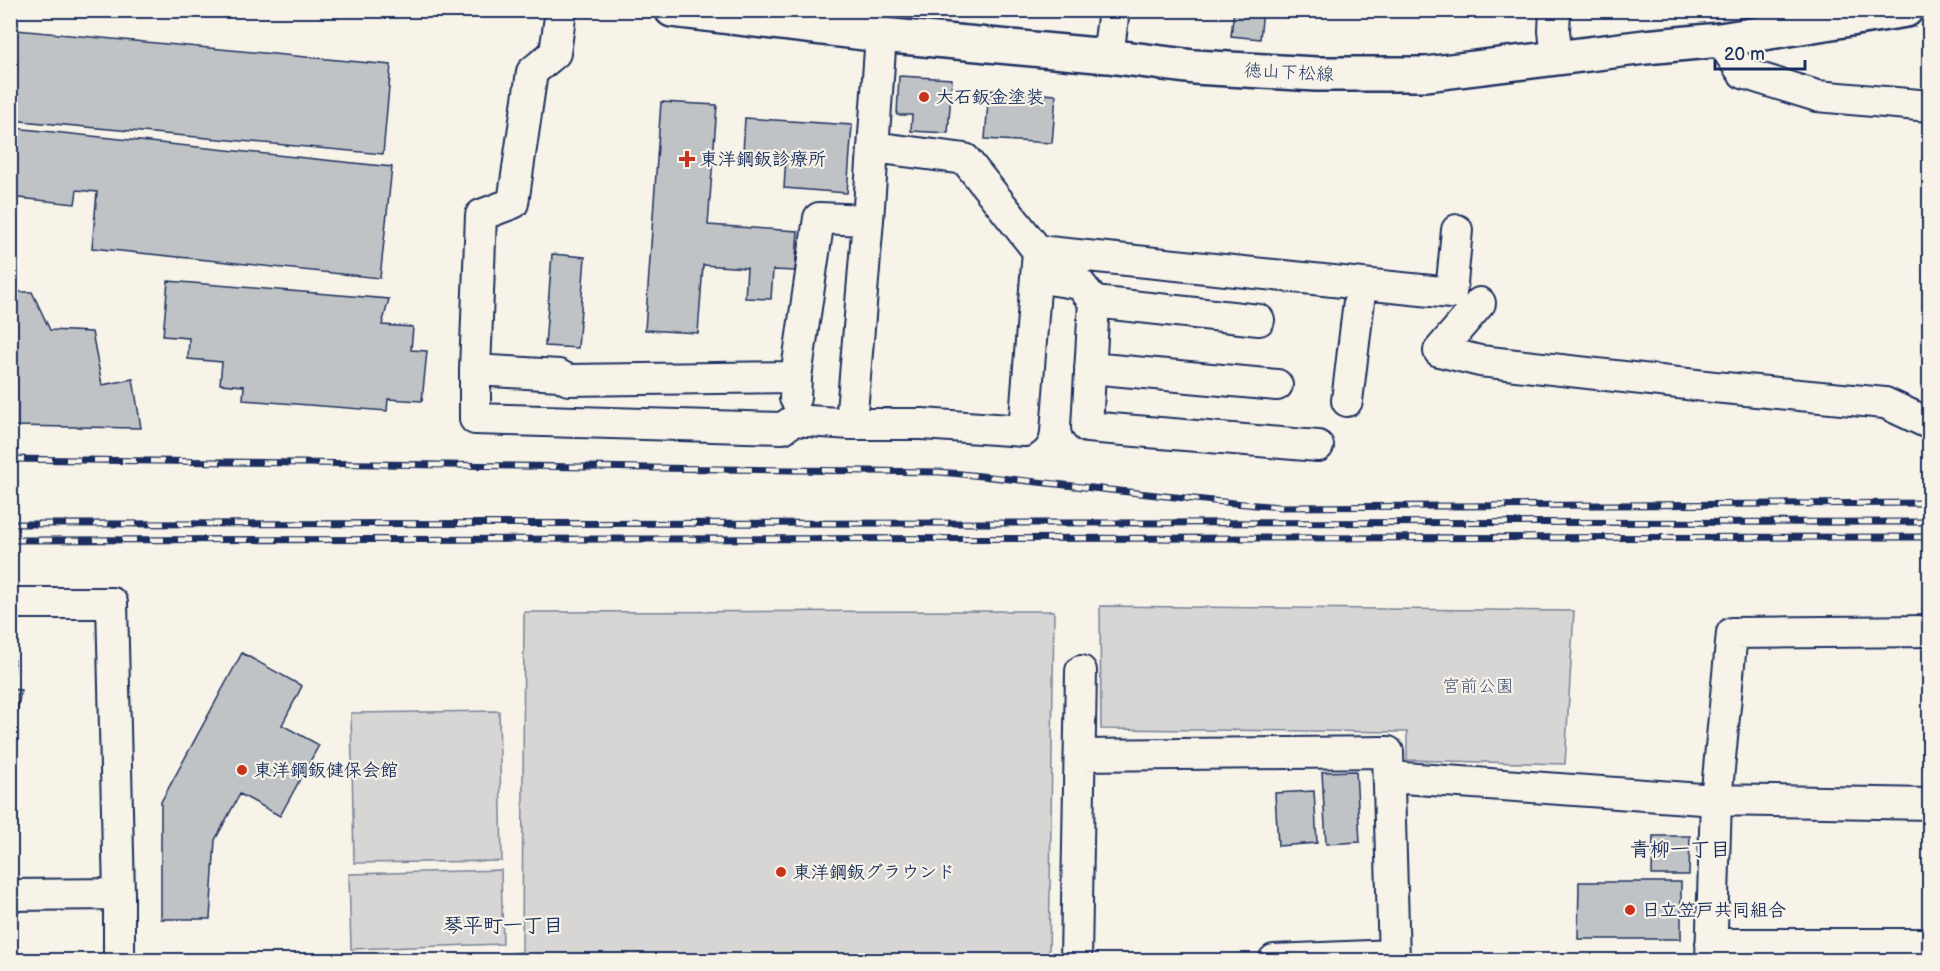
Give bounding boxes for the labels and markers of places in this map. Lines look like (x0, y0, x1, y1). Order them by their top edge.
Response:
place label: 大石鈑金塗装 (936, 87, 1044, 108)
marker: 大石鈑金塗装 (917, 90, 931, 104)
place label: 東洋鋼鈑診療所 (700, 149, 826, 170)
marker: 東洋鋼鈑診療所 (678, 150, 696, 168)
place label: 東洋鋼鈑健保会館 (254, 760, 398, 781)
marker: 東洋鋼鈑健保会館 (235, 763, 249, 777)
place label: 東洋鋼鈑グラウンド (793, 862, 955, 883)
marker: 東洋鋼鈑グラウンド (774, 865, 788, 879)
place label: 日立笠戸共同組合 (1642, 900, 1786, 921)
marker: 日立笠戸共同組合 (1623, 903, 1637, 917)

